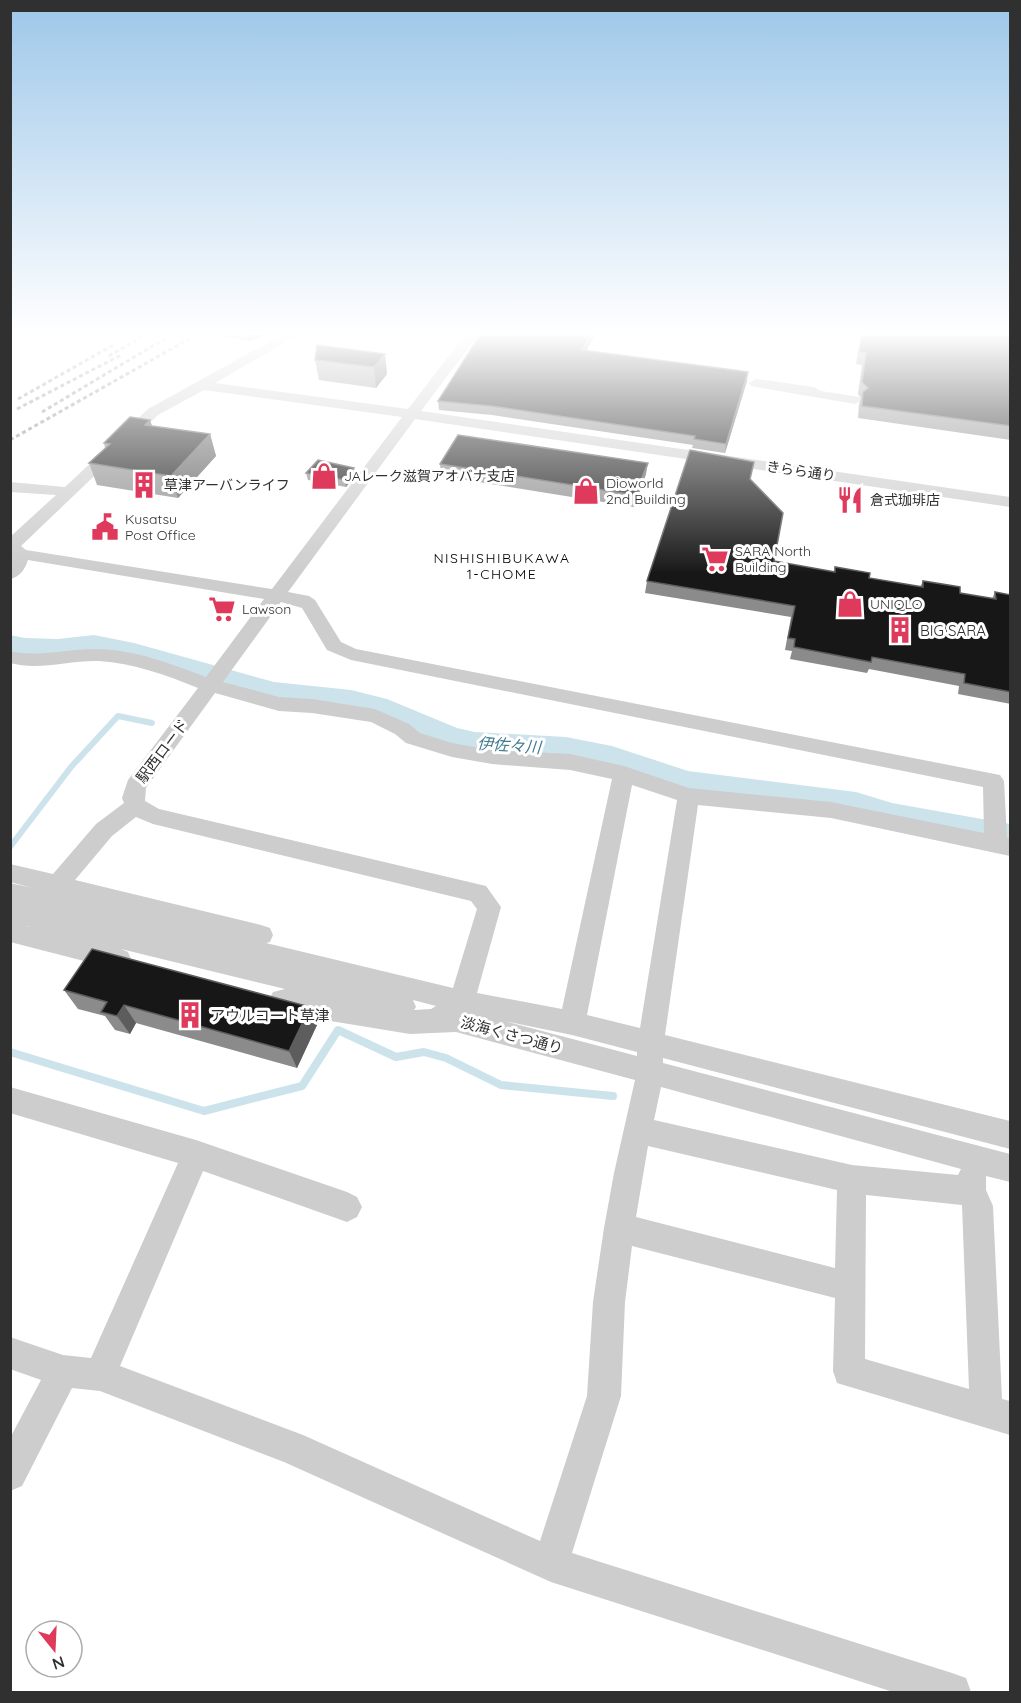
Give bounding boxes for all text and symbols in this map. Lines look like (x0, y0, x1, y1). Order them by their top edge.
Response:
street label: きらら通り (765, 457, 837, 485)
shop icon: JAレーク滋賀アオバナ支店 (309, 461, 339, 491)
place label: JAレーク滋賀アオバナ支店 (344, 467, 515, 485)
building icon: 草津アーバンライフ (129, 470, 159, 500)
place label: Dioworld 2nd Building (606, 474, 686, 508)
place label: 草津アーバンライフ (164, 476, 290, 494)
shop icon: Dioworld 2nd Building (571, 476, 601, 506)
restaurant icon: 倉式珈琲店 (835, 485, 865, 515)
place label: 倉式珈琲店 (870, 491, 940, 509)
place label: Kusatsu Post Office (125, 510, 196, 544)
public building icon: Kusatsu Post Office (90, 512, 120, 542)
place label: SARA North Building (735, 542, 811, 576)
supermarket icon: SARA North Building (700, 544, 730, 574)
district label: NISHISHIBUKAWA 1-CHOME (433, 549, 571, 583)
shop icon: UNIQLO (835, 589, 865, 619)
supermarket icon: Lawson (207, 594, 237, 624)
place label: UNIQLO (870, 595, 923, 613)
place label: Lawson (242, 600, 291, 618)
building icon: BIG SARA (885, 615, 915, 645)
place label: BIG SARA (920, 621, 986, 640)
street label: 駅西ロード (132, 715, 192, 787)
water label: 伊佐々川 (476, 733, 544, 757)
building icon: アウルコート草津 (175, 1000, 205, 1030)
place label: アウルコート草津 (210, 1006, 330, 1025)
street label: 淡海くさつ通り (459, 1012, 565, 1058)
north arrow (24, 1619, 84, 1679)
text: N (50, 1652, 67, 1675)

